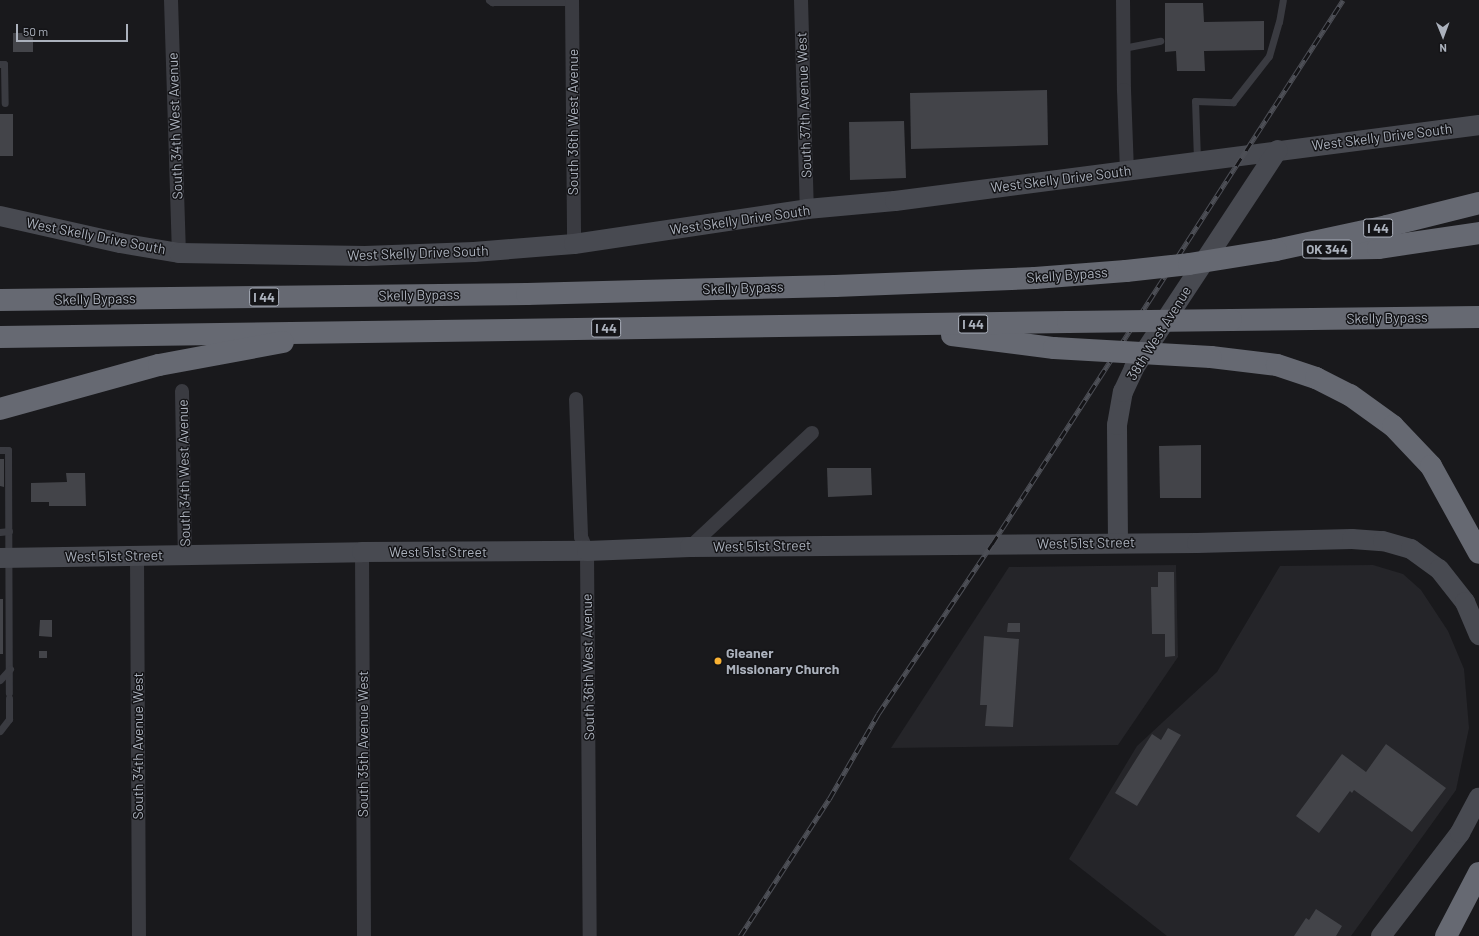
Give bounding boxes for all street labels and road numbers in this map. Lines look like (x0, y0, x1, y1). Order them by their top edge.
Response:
street label: South 37th Avenue West (793, 32, 815, 178)
street label: South 36th West Avenue (565, 49, 581, 195)
street label: South 34th West Avenue (164, 52, 186, 200)
street label: West Skelly Drive South (1311, 120, 1453, 154)
street label: West Skelly Drive South (990, 162, 1132, 196)
street label: West Skelly Drive South (669, 202, 811, 238)
street label: West Skelly Drive South (25, 214, 167, 258)
road number: I 44 (1363, 217, 1393, 239)
road number: OK 344 (1302, 238, 1352, 260)
street label: West Skelly Drive South (347, 242, 489, 264)
street label: Skelly Bypass (1026, 264, 1108, 286)
street label: Skelly Bypass (702, 278, 784, 298)
street label: 38th West Avenue (1123, 283, 1195, 383)
road number: I 44 (249, 286, 279, 308)
street label: Skelly Bypass (378, 286, 460, 304)
street label: Skelly Bypass (54, 290, 136, 308)
street label: Skelly Bypass (1346, 309, 1428, 327)
road number: I 44 (958, 313, 988, 335)
road number: I 44 (591, 317, 621, 339)
street label: South 34th West Avenue (174, 399, 194, 547)
street label: West 51st Street (1037, 534, 1135, 552)
street label: West 51st Street (713, 537, 811, 555)
street label: West 51st Street (389, 544, 487, 560)
street label: West 51st Street (65, 547, 163, 565)
street label: South 36th West Avenue (578, 594, 598, 740)
street label: South 35th Avenue West (355, 671, 371, 817)
street label: South 34th Avenue West (130, 672, 146, 820)

